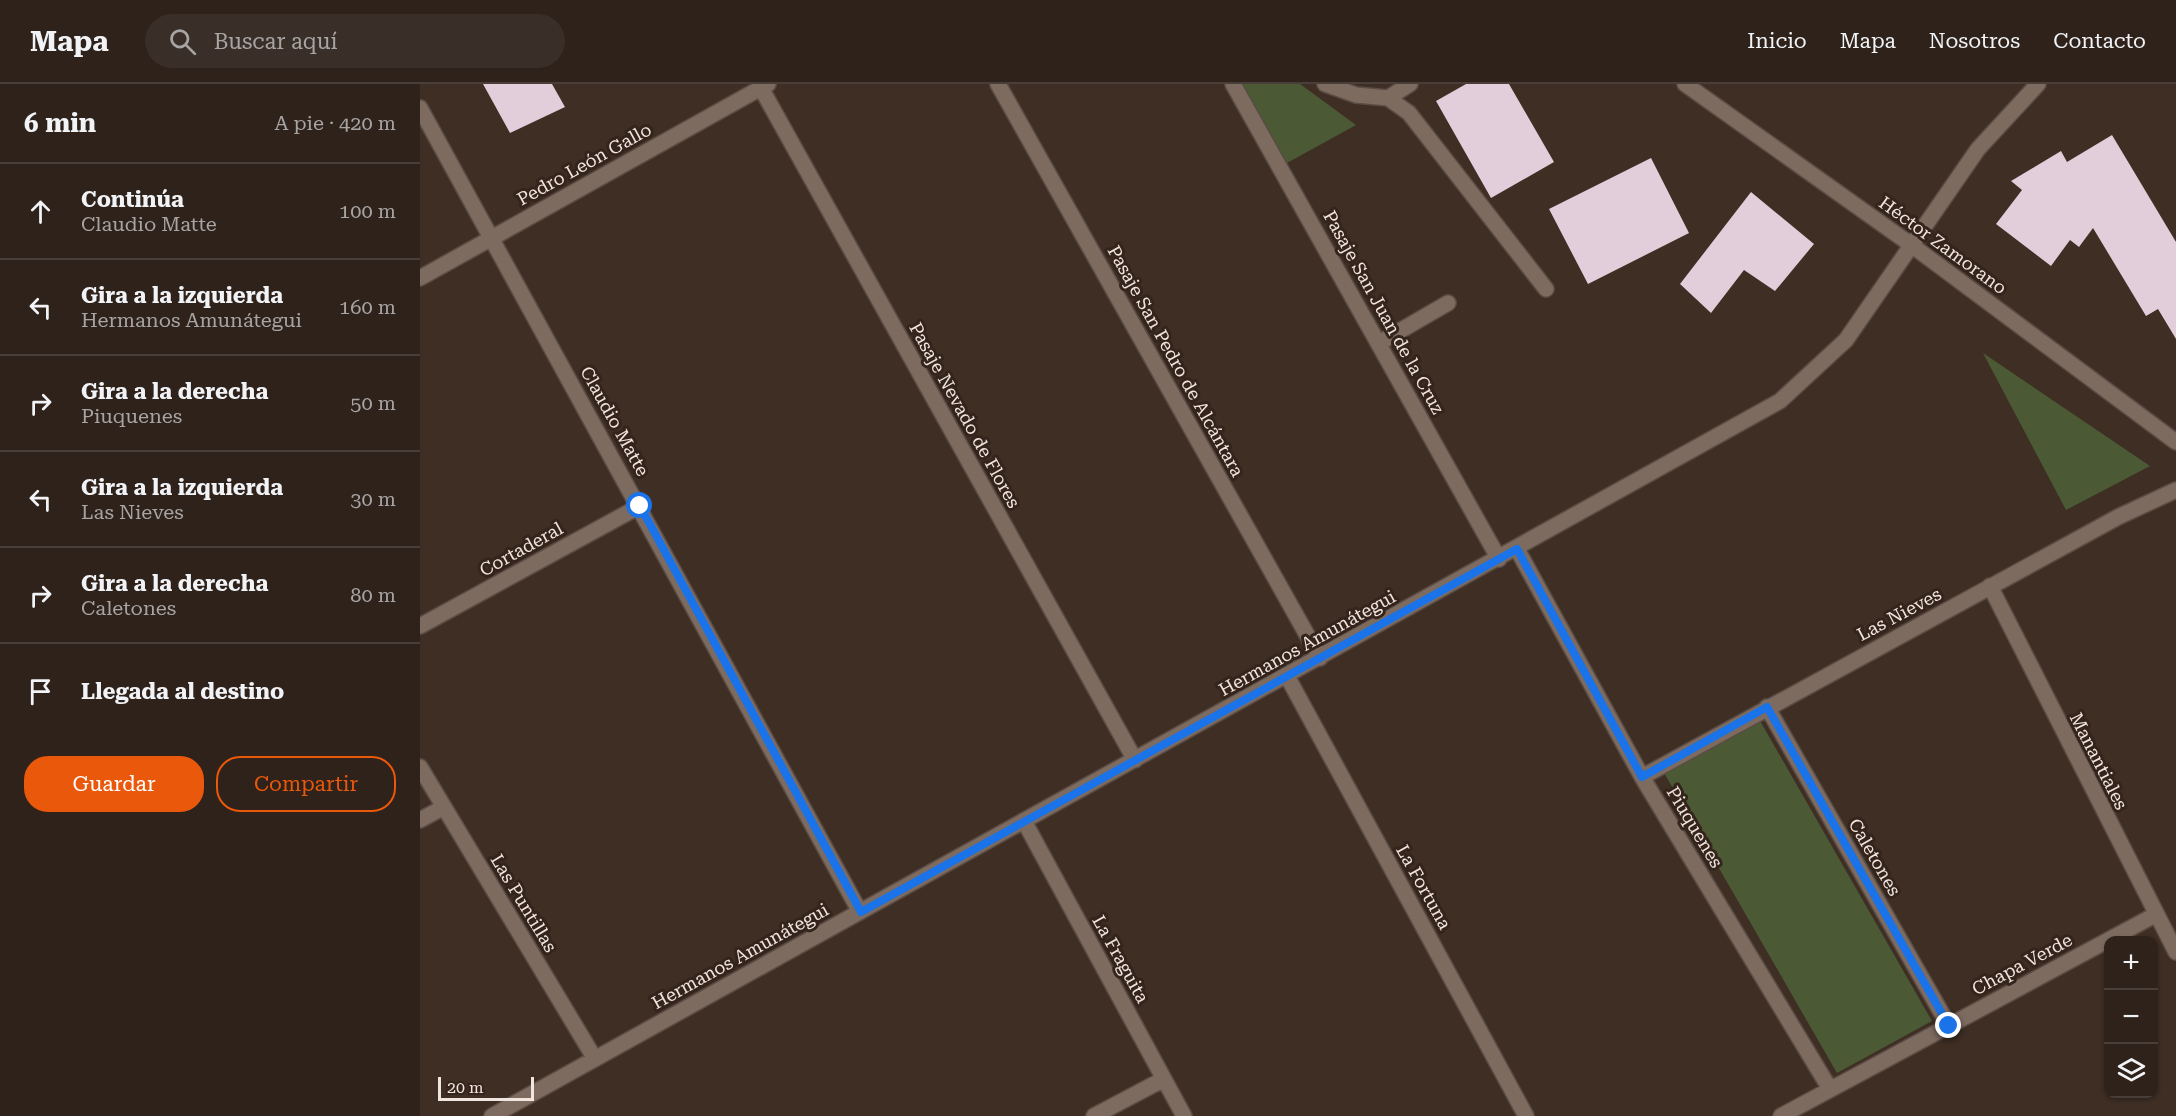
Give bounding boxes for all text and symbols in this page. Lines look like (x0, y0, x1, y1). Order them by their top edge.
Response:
search box (145, 14, 565, 68)
text: Mapa (30, 25, 109, 58)
icon: search (166, 25, 199, 58)
text: Buscar aquí (214, 29, 338, 54)
text: Inicio (1747, 29, 1807, 53)
text: Mapa (1840, 29, 1896, 53)
text: Nosotros (1929, 29, 2020, 53)
text: Contacto (2053, 29, 2146, 53)
text: 6 min (24, 108, 96, 138)
text: A pie · 420 m (274, 111, 396, 135)
street label: Pedro León Gallo (513, 118, 655, 210)
text: Continúa (81, 187, 184, 212)
street label: Héctor Zamorano (1875, 192, 2011, 298)
icon: ahead (24, 195, 57, 228)
text: 100 m (339, 199, 396, 223)
street label: Pasaje San Juan de la Cruz (1319, 207, 1449, 418)
text: Claudio Matte (81, 212, 217, 236)
street label: Pasaje San Pedro de Alcántara (1104, 242, 1249, 480)
text: Gira a la izquierda (81, 283, 283, 308)
icon: left (24, 291, 57, 324)
text: 160 m (339, 295, 396, 319)
text: Hermanos Amunátegui (81, 308, 302, 332)
street label: Pasaje Nevado de Flores (905, 319, 1025, 511)
street label: Claudio Matte (576, 363, 654, 480)
text: Gira a la derecha (81, 379, 268, 404)
icon: right (24, 387, 57, 420)
text: 50 m (350, 391, 396, 415)
text: Piuquenes (81, 404, 182, 428)
text: Gira a la izquierda (81, 475, 283, 500)
icon: left (24, 483, 57, 516)
text: 30 m (350, 487, 396, 511)
route start (626, 492, 652, 518)
text: Las Nieves (81, 500, 184, 524)
street label: Cortaderal (476, 517, 567, 580)
text: Gira a la derecha (81, 571, 268, 596)
icon: right (24, 579, 57, 612)
text: 80 m (350, 583, 396, 607)
street label: Las Nieves (1853, 583, 1945, 645)
street label: Hermanos Amunátegui (1215, 586, 1399, 700)
text: Caletones (81, 596, 176, 620)
icon: arrive (24, 675, 57, 708)
text: Llegada al destino (81, 679, 284, 704)
street label: Manantiales (2066, 709, 2132, 813)
button: Guardar (24, 756, 204, 812)
button: Compartir (216, 756, 396, 812)
street label: Piuquenes (1663, 782, 1727, 872)
street label: Caletones (1844, 815, 1906, 899)
street label: La Fortuna (1392, 841, 1456, 933)
street label: Las Puntillas (486, 850, 562, 956)
street label: Hermanos Amunátegui (648, 899, 832, 1013)
street label: La Fraguita (1088, 912, 1154, 1007)
street label: Chapa Verde (1968, 929, 2076, 999)
map controls (2104, 936, 2158, 1098)
button: + (2104, 936, 2158, 990)
button: − (2104, 990, 2158, 1044)
route end (1935, 1012, 1961, 1038)
button: layers (2104, 1044, 2158, 1098)
scale bar (438, 1074, 534, 1102)
text: 20 m (447, 1078, 484, 1097)

